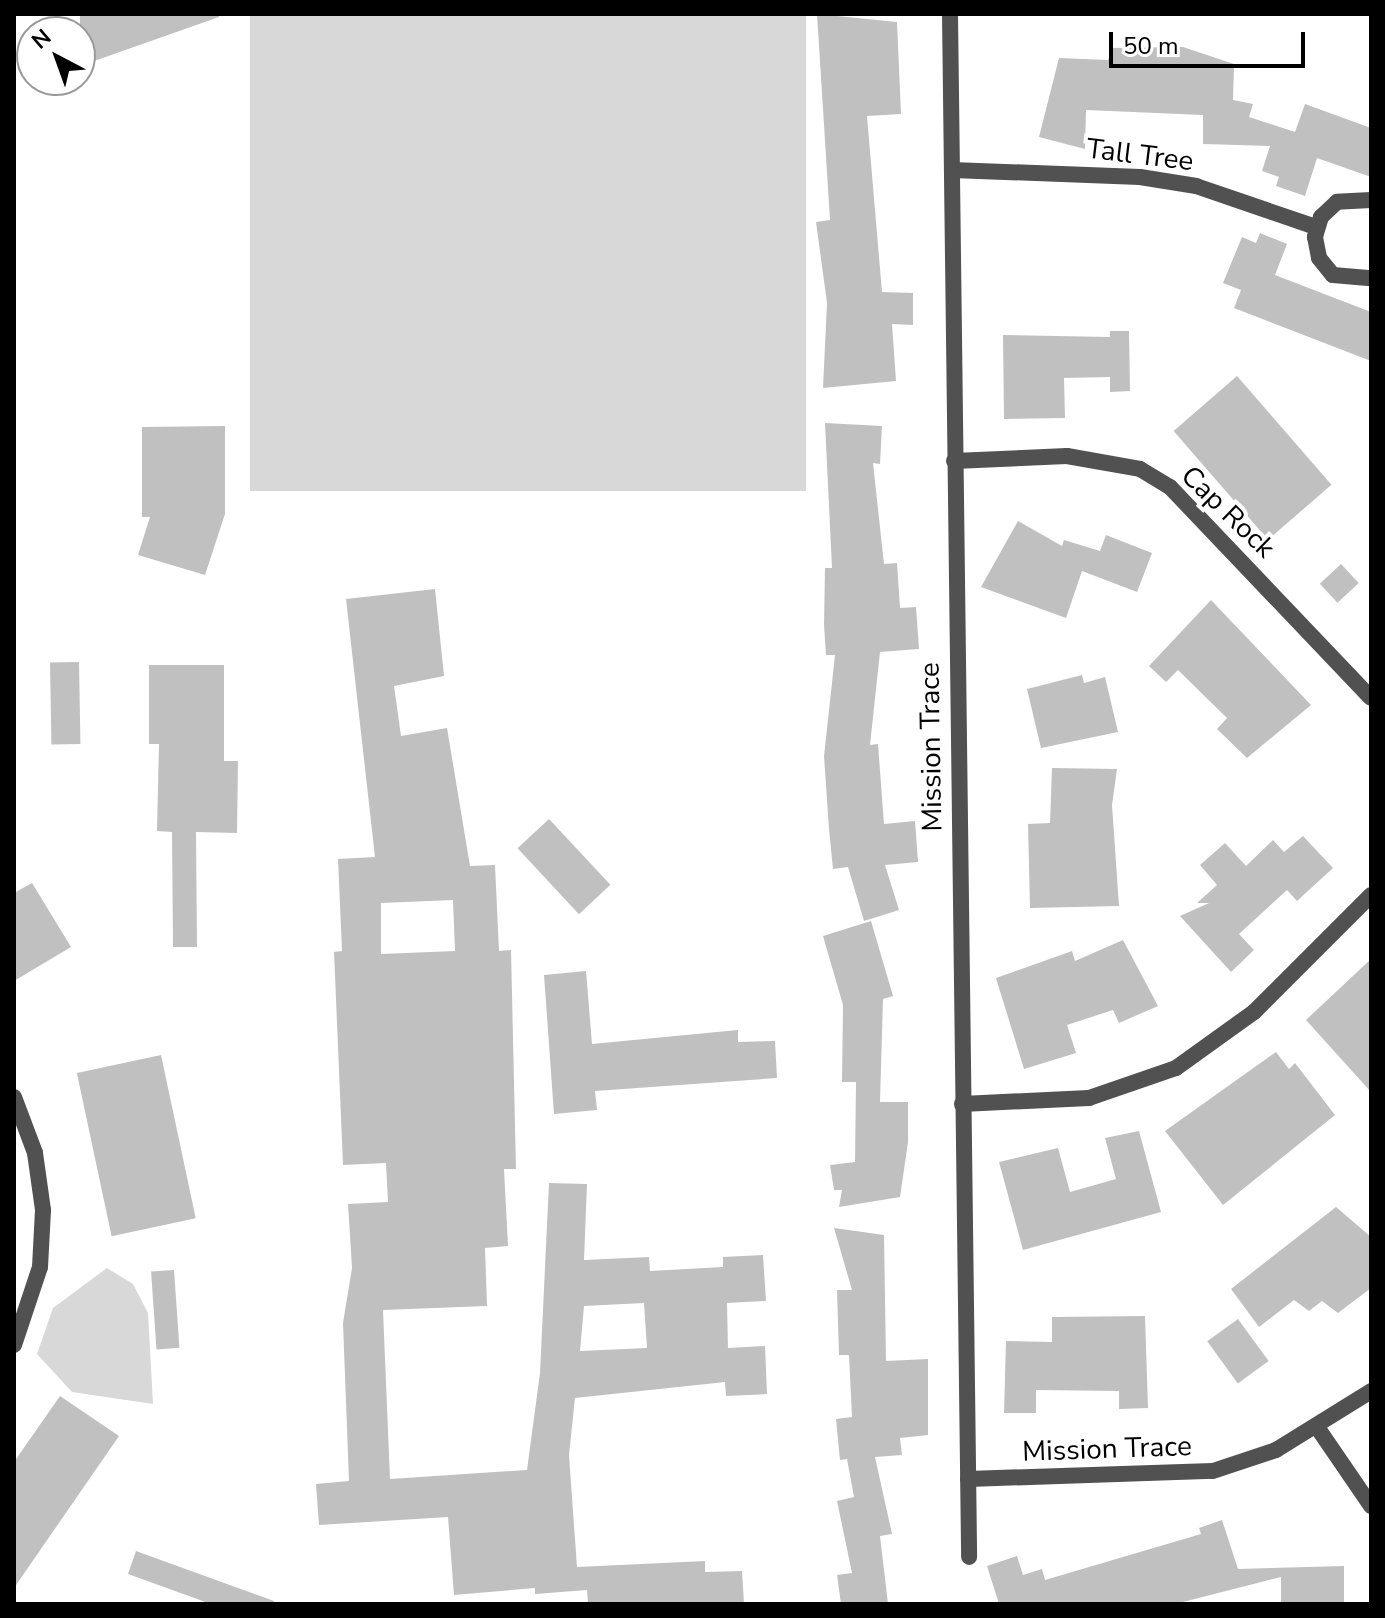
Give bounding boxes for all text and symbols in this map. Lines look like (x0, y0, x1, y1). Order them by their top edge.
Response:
north arrow (16, 16, 96, 96)
scale bar (1113, 16, 1309, 66)
text: N (26, 23, 58, 56)
text: 50 m (1123, 30, 1179, 62)
street label: Tall Tree (1085, 132, 1195, 178)
street label: Cap Rock (1174, 459, 1282, 565)
street label: Mission Trace (913, 662, 949, 832)
street label: Mission Trace (1022, 1429, 1192, 1469)

